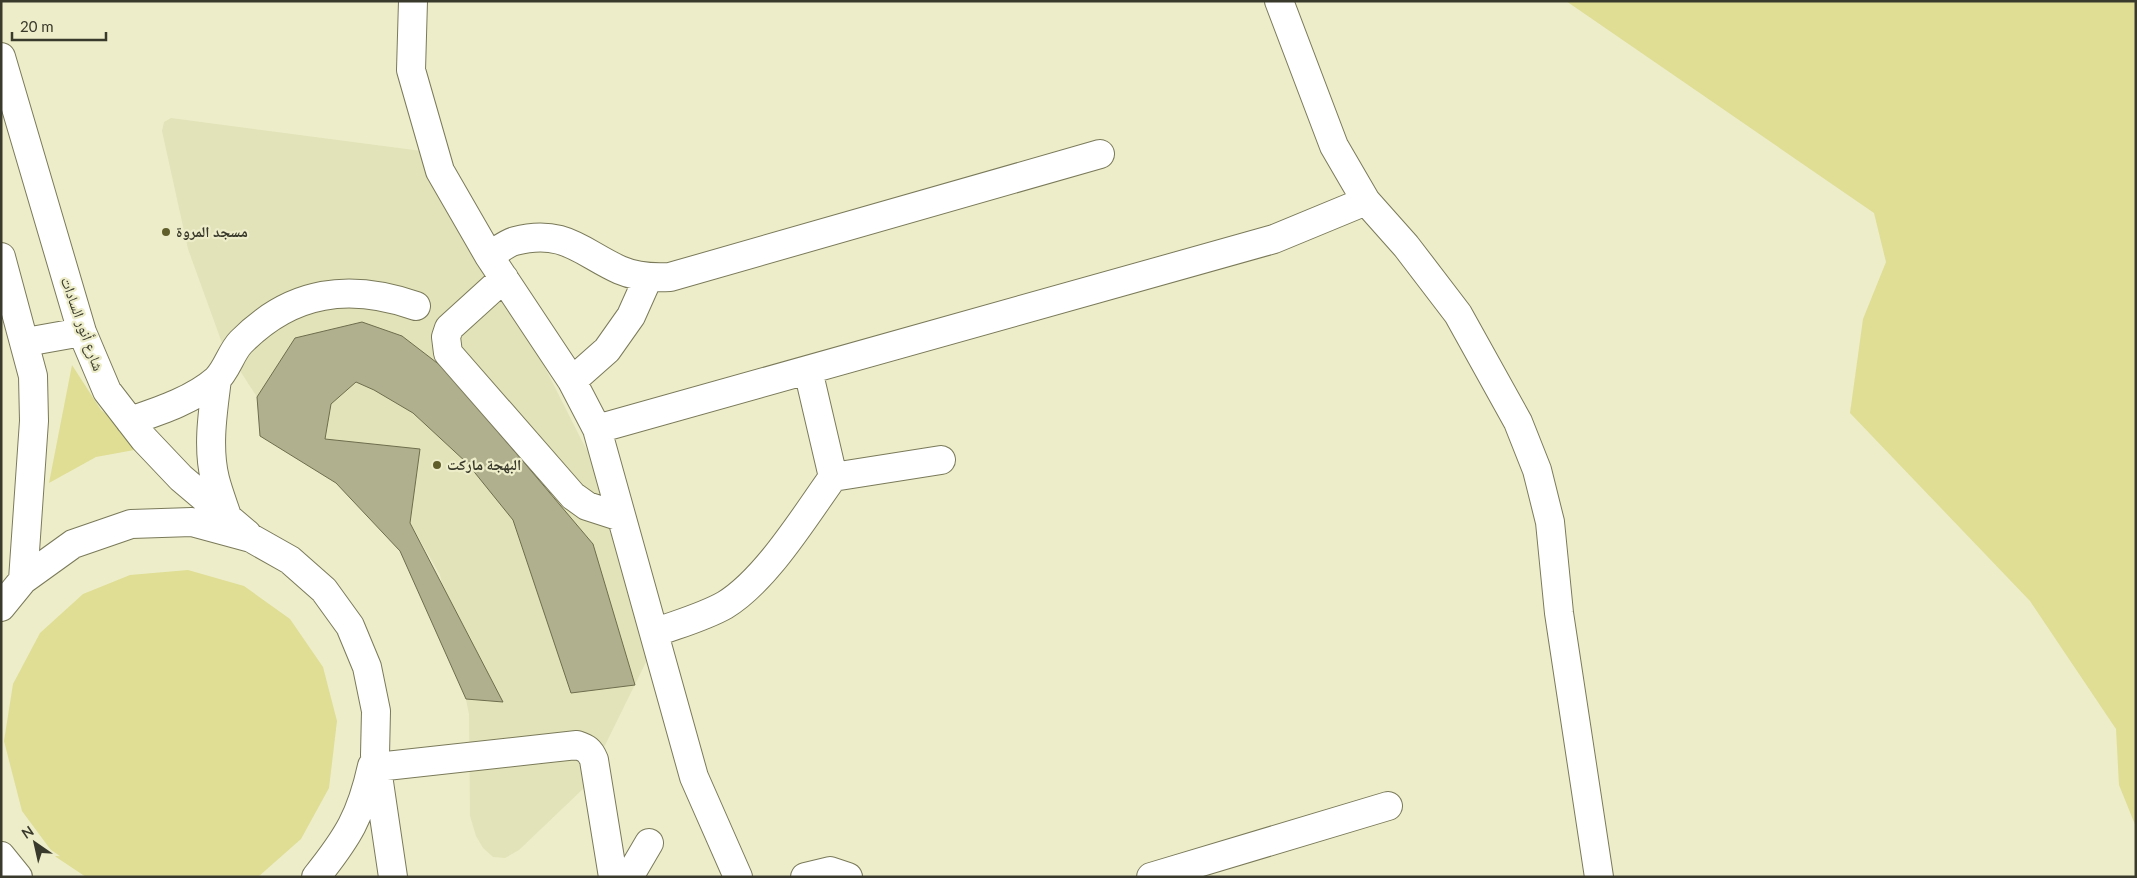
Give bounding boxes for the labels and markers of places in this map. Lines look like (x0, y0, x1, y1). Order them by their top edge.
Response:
place label: مسجد المروة (176, 222, 248, 240)
marker: مسجد المروة (160, 226, 172, 238)
place label: البهجة ماركت (447, 455, 521, 474)
marker: البهجة ماركت (431, 459, 443, 471)

